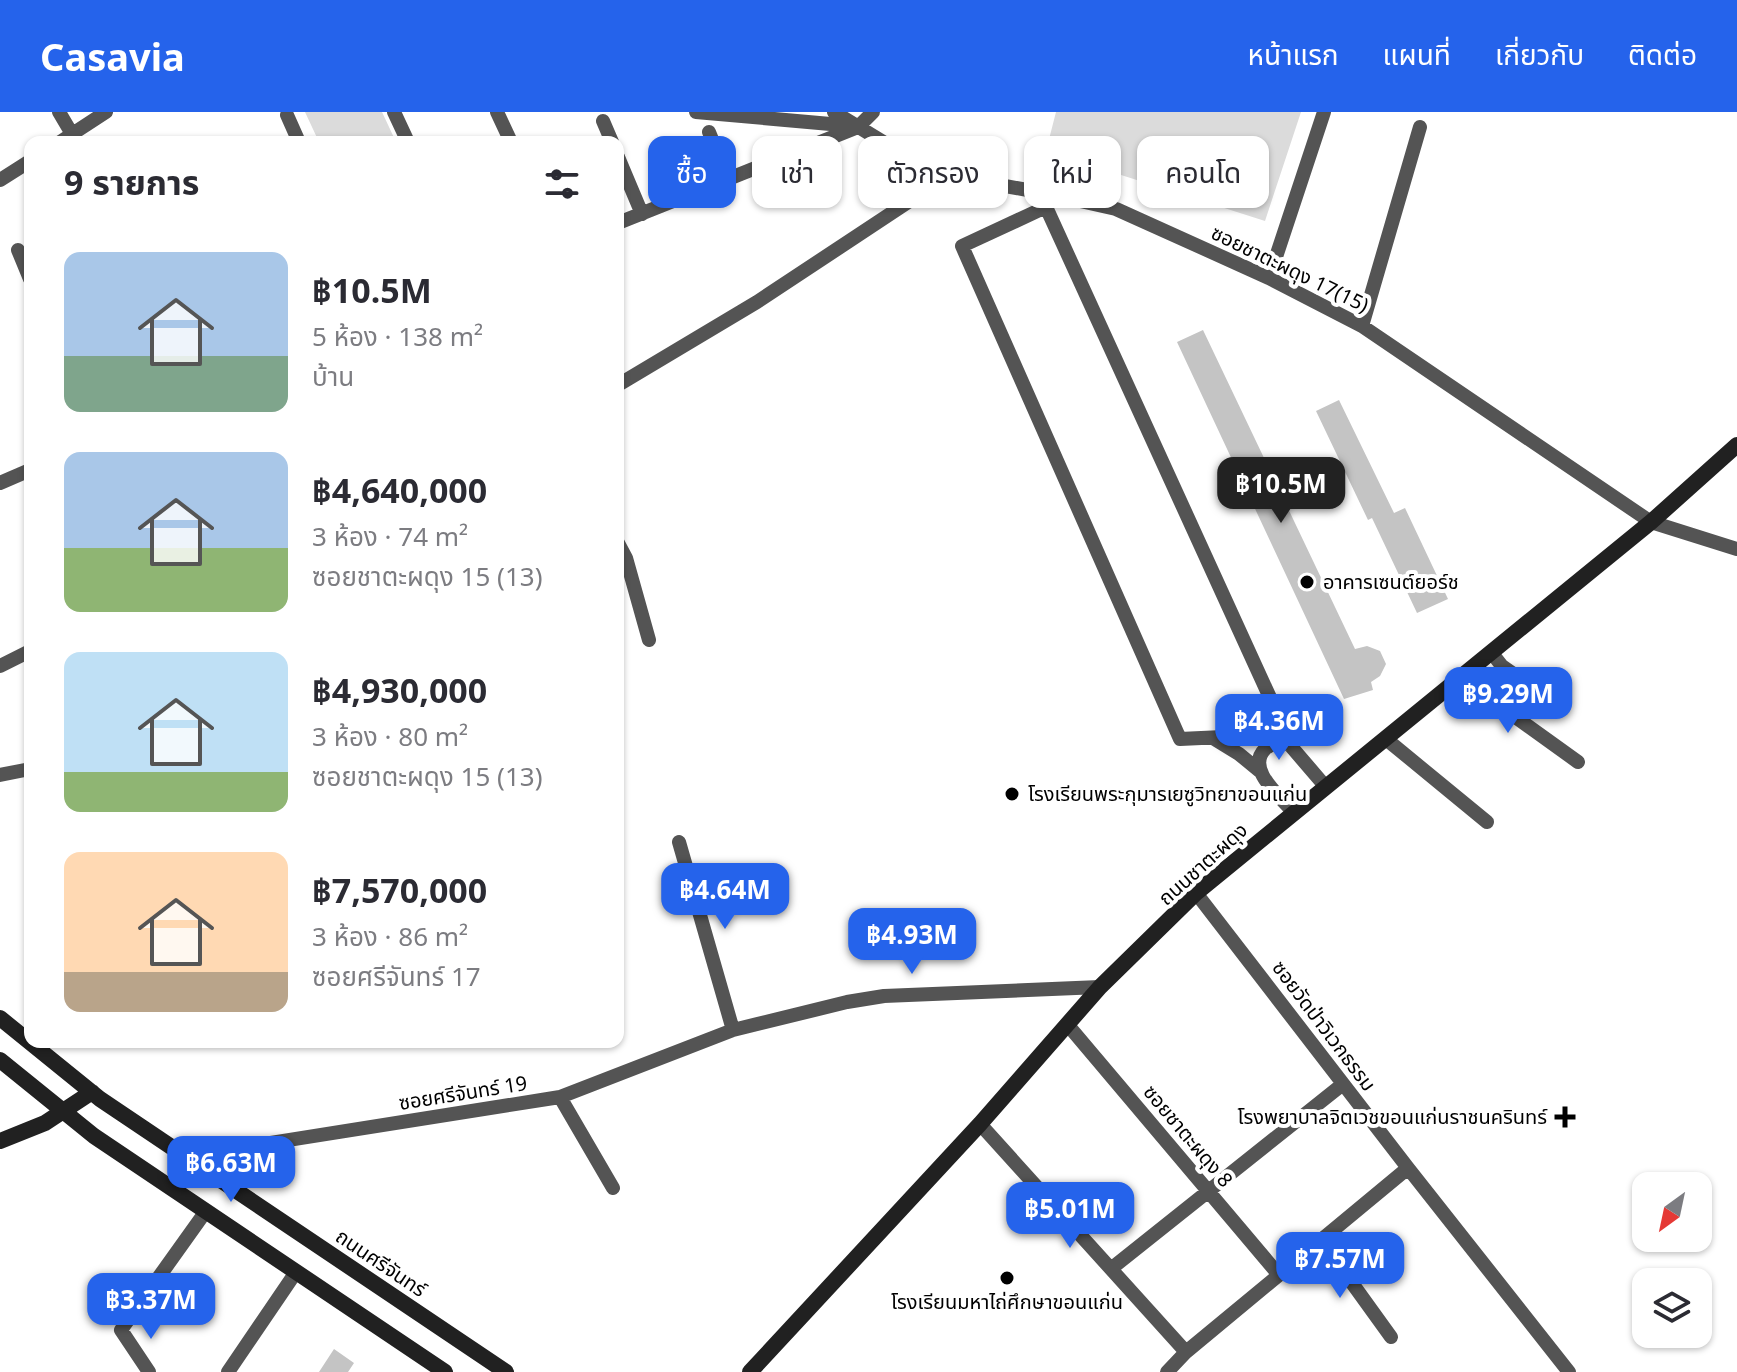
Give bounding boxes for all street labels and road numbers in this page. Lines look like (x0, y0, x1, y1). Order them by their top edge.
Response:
street label: ซอยชาตะผดุง 17(15) (1207, 219, 1373, 318)
street label: ถนนชาตะผดุง (1152, 816, 1253, 911)
street label: ซอยวัดป่าวิเวกธรรม (1266, 955, 1382, 1096)
street label: ซอยศรีจันทร์ 19 (397, 1069, 529, 1116)
street label: ซอยชาตะผดุง 8 (1138, 1079, 1239, 1193)
street label: ถนนศรีจันทร์ (331, 1222, 433, 1303)

